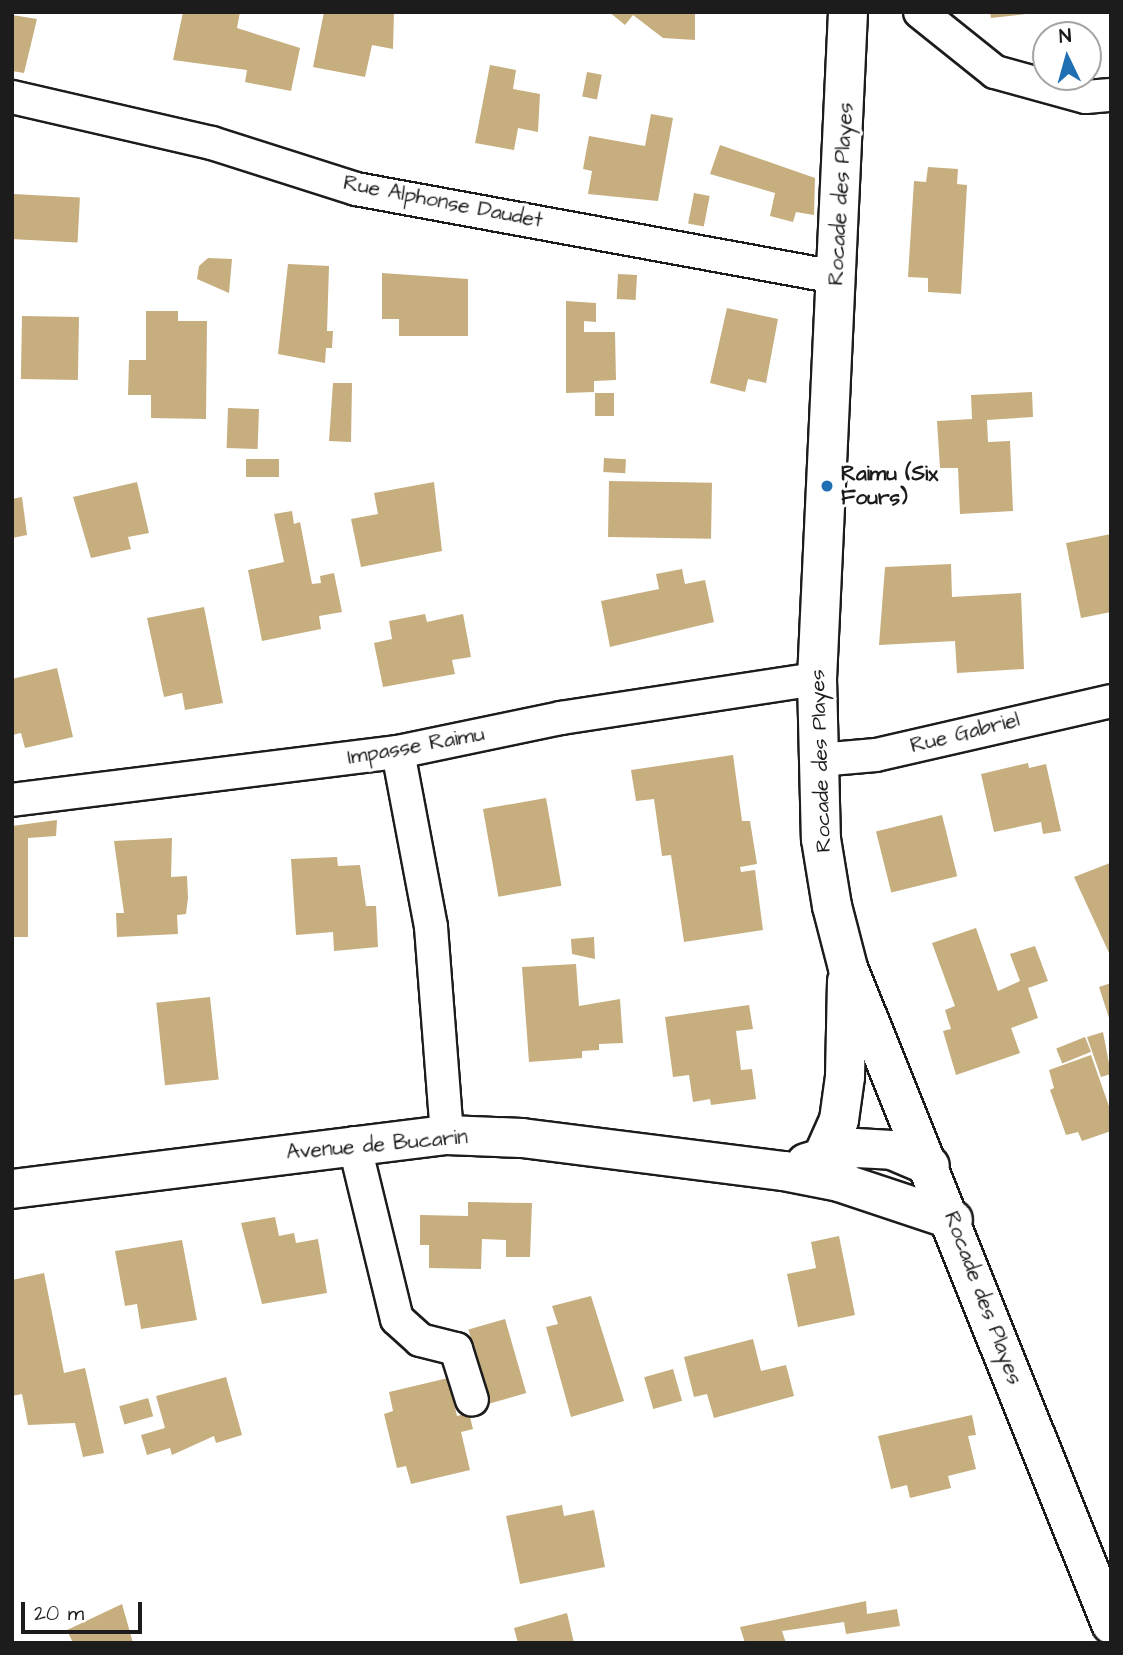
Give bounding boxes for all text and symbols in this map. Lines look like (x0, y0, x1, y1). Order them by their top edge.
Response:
north arrow (1032, 21, 1102, 91)
text: N (1058, 23, 1072, 51)
street label: Rocade des Playes (824, 102, 858, 286)
street label: Rue Alphonse Daudet (341, 170, 545, 234)
place label: Raimu (Six Fours) (841, 461, 938, 511)
marker: Raimu (Six Fours) (819, 478, 835, 494)
street label: Rocade des Playes (805, 669, 837, 853)
street label: Rue Gabriel (908, 707, 1022, 759)
street label: Impasse Raimu (346, 722, 486, 770)
street label: Avenue de Bucarin (285, 1125, 469, 1165)
street label: Rocade des Playes (938, 1208, 1028, 1388)
scale bar (24, 1588, 145, 1632)
text: 20 m (34, 1599, 84, 1628)

